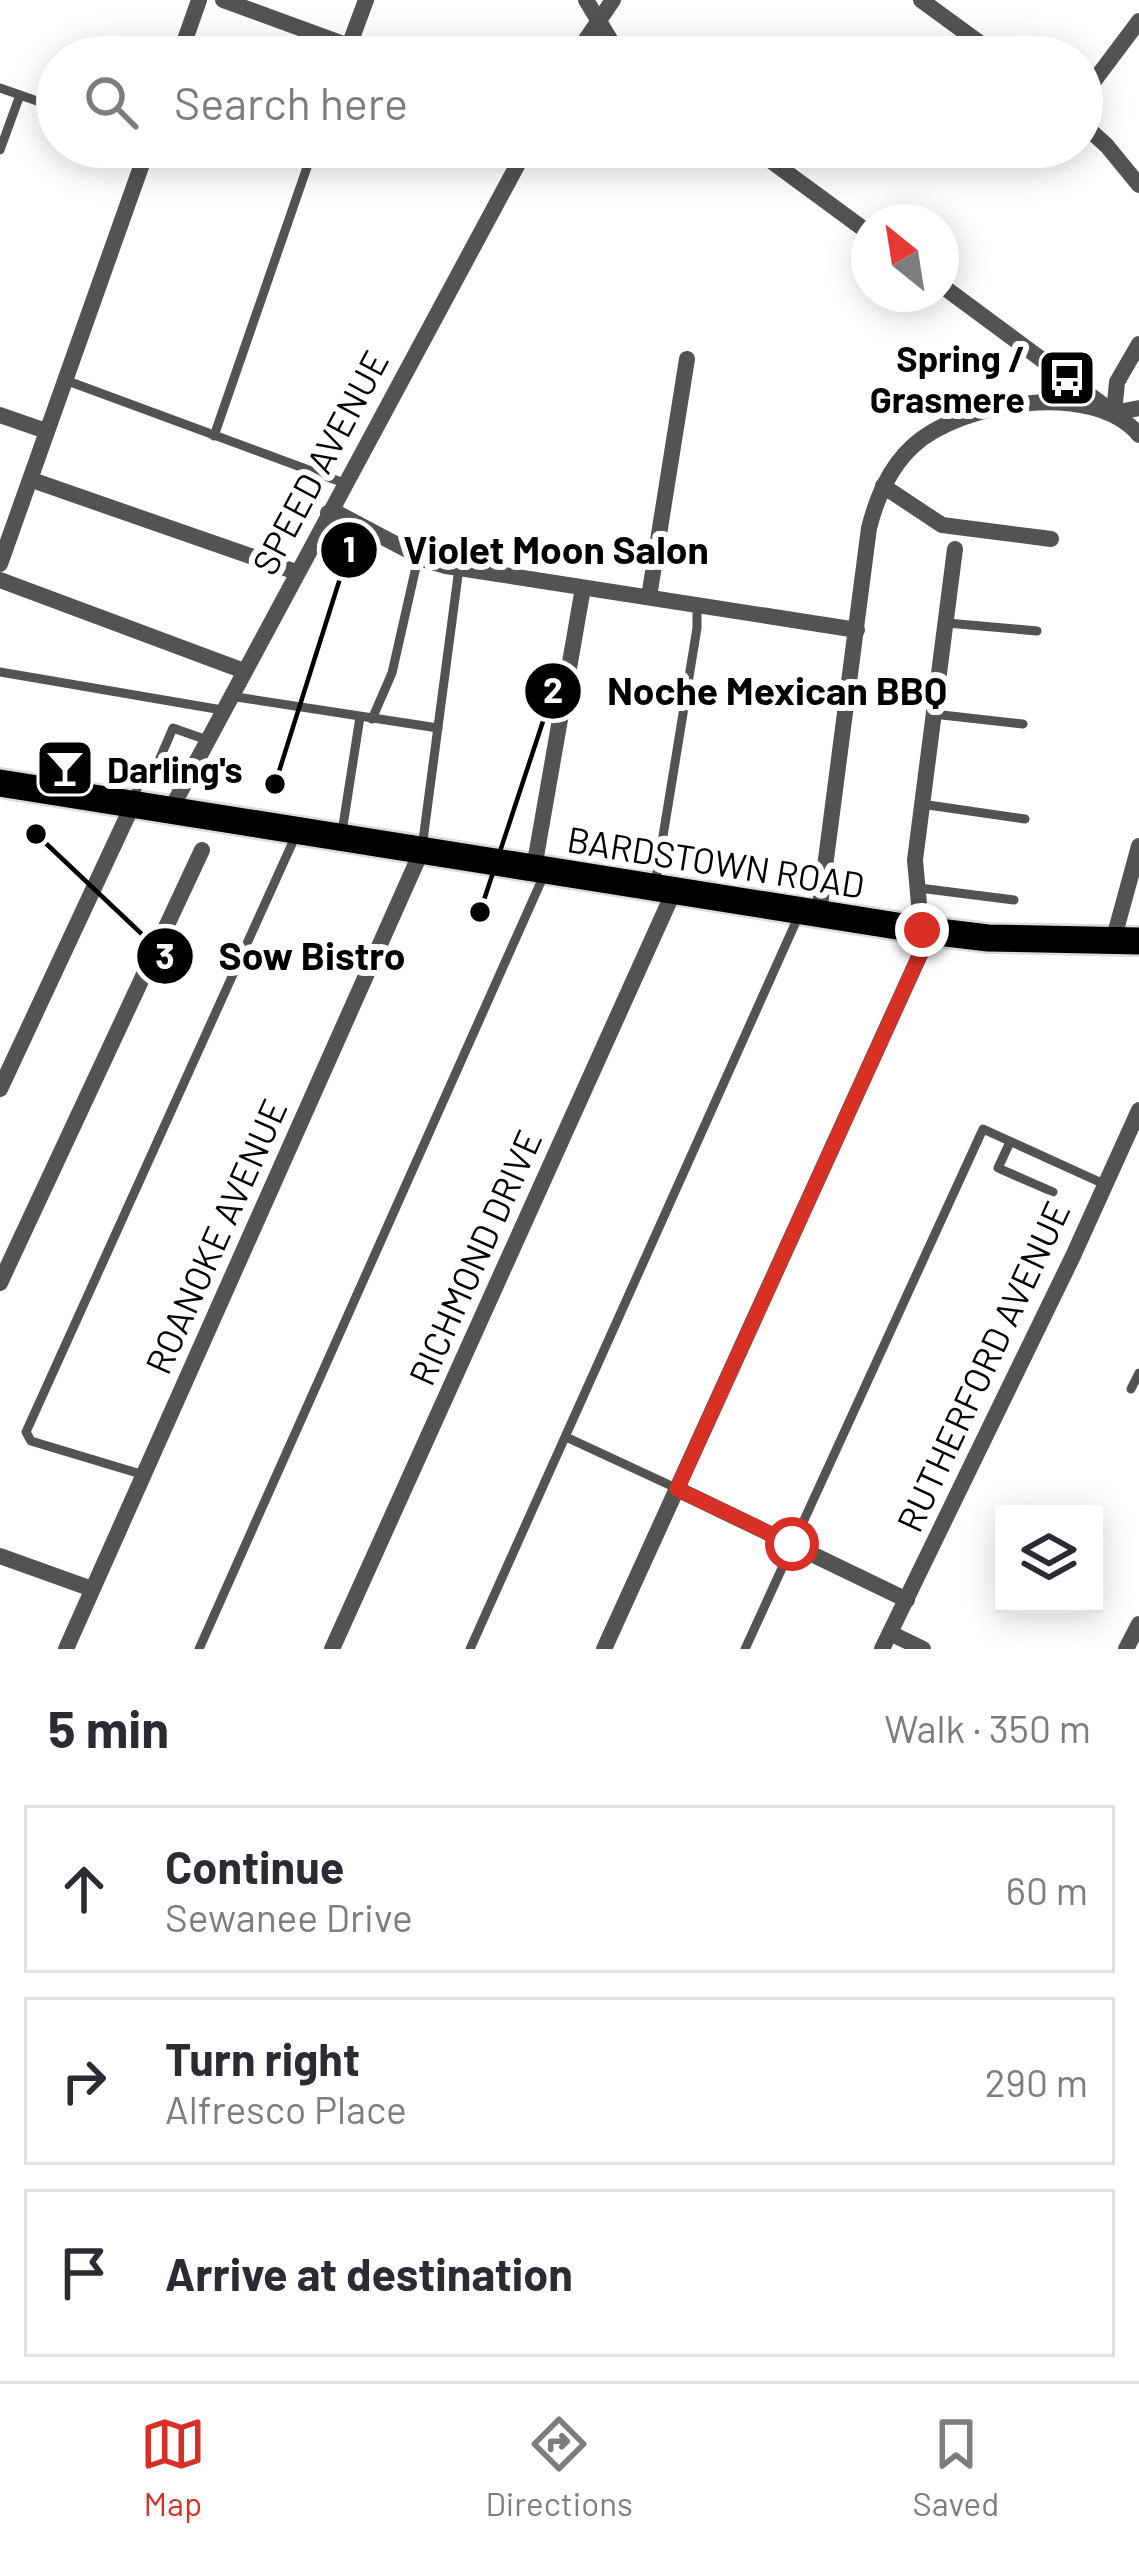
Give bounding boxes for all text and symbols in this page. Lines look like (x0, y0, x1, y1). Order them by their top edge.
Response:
search box (36, 36, 1103, 168)
icon: search (78, 69, 144, 135)
text: Search here (174, 75, 408, 129)
north arrow (851, 204, 959, 312)
place label: Spring / Grasmere (870, 336, 1025, 420)
street label: SPEED AVENUE (242, 343, 396, 581)
bus stop icon: Spring / Grasmere (1036, 347, 1098, 409)
callout: Violet Moon Salon (319, 512, 732, 587)
text: Violet Moon Salon (403, 525, 709, 572)
text: 1 (343, 526, 355, 569)
callout: Noche Mexican BBQ (523, 653, 971, 728)
text: Noche Mexican BBQ (607, 666, 947, 713)
text: 2 (543, 667, 563, 710)
bar icon: Darling's (34, 737, 96, 799)
place label: Darling's (107, 747, 243, 790)
street label: BARDSTOWN ROAD (564, 816, 868, 906)
route end (895, 903, 949, 957)
callout: Sow Bistro (135, 919, 430, 994)
text: Sow Bistro (219, 931, 405, 978)
text: 3 (155, 933, 175, 976)
street label: ROANOKE AVENUE (135, 1092, 295, 1380)
street label: RICHMOND DRIVE (399, 1123, 549, 1391)
street label: RUTHERFORD AVENUE (887, 1194, 1077, 1538)
map controls (995, 1505, 1103, 1613)
button: layers (995, 1505, 1103, 1613)
route start (765, 1517, 819, 1571)
text: 5 min (48, 1697, 169, 1758)
text: Walk · 350 m (884, 1704, 1091, 1751)
text: Continue (165, 1839, 344, 1893)
icon: ahead (51, 1856, 117, 1922)
text: 60 m (1006, 1866, 1088, 1913)
text: Sewanee Drive (165, 1893, 413, 1940)
text: Turn right (165, 2031, 360, 2085)
icon: right (51, 2048, 117, 2114)
text: 290 m (985, 2058, 1088, 2105)
text: Alfresco Place (165, 2085, 407, 2132)
icon: arrive (51, 2240, 117, 2306)
text: Arrive at destination (165, 2246, 573, 2300)
tab: Map (140, 2411, 206, 2523)
tab: Directions (485, 2411, 633, 2523)
tab: Saved (913, 2411, 999, 2523)

